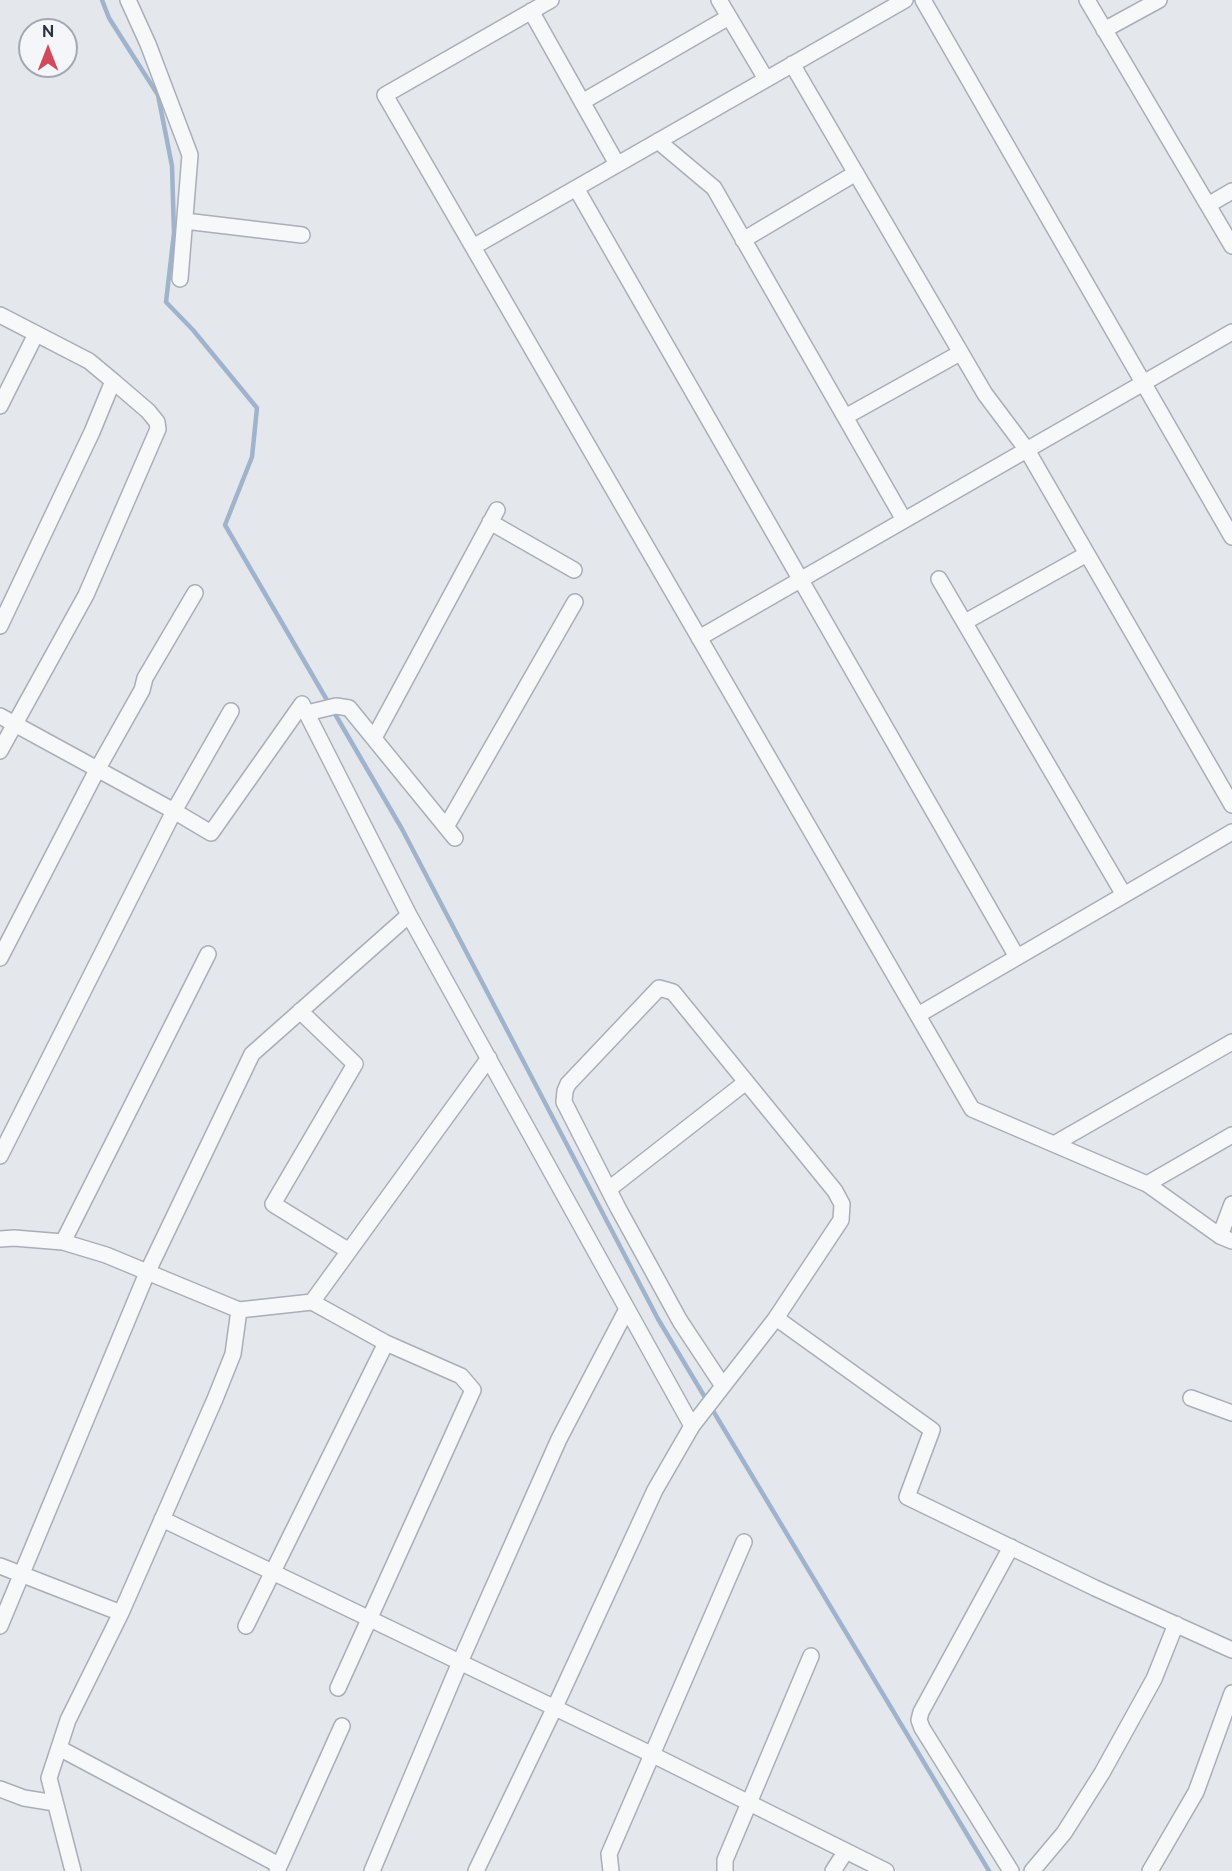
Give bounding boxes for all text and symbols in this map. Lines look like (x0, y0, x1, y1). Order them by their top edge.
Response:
north arrow (18, 18, 78, 78)
text: N (42, 22, 54, 41)

